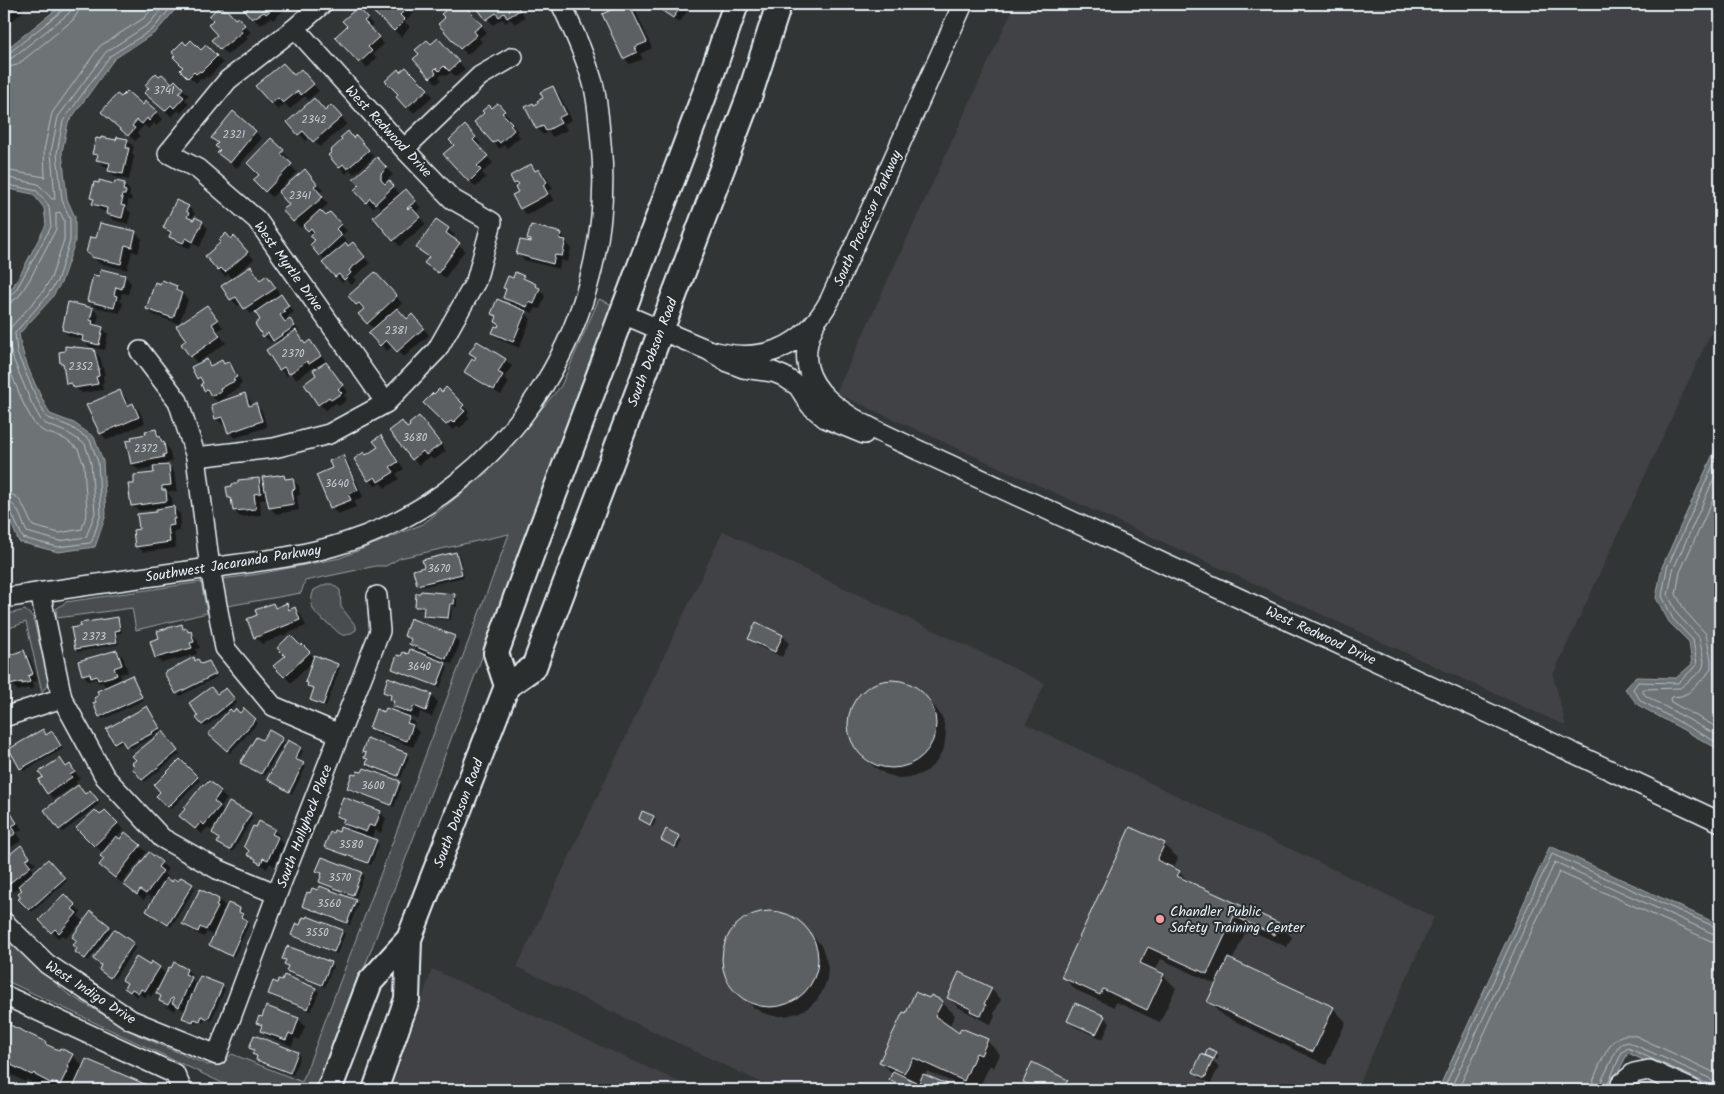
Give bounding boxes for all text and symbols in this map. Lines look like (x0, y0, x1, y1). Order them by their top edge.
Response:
street label: West Redwood Drive (339, 80, 438, 183)
house number: 3741 (154, 82, 174, 100)
house number: 2342 (301, 111, 327, 129)
house number: 2321 (223, 126, 245, 144)
street label: South Processor Parkway (828, 147, 908, 290)
house number: 2341 (289, 187, 311, 205)
street label: West Myrtle Drive (248, 217, 329, 317)
street label: South Dobson Road (622, 294, 684, 410)
house number: 2381 (385, 322, 407, 340)
house number: 2370 (281, 345, 305, 363)
house number: 2352 (69, 358, 93, 376)
house number: 3680 (403, 429, 428, 447)
house number: 2372 (134, 440, 158, 458)
house number: 3640 (325, 475, 349, 493)
street label: Southwest Jacaranda Parkway (144, 539, 323, 589)
house number: 3670 (428, 560, 451, 578)
street label: West Redwood Drive (1262, 601, 1380, 671)
house number: 2373 (82, 628, 106, 646)
house number: 3640 (407, 658, 431, 676)
street label: South Dobson Road (428, 755, 490, 871)
street label: South Hollyhock Place (271, 761, 339, 891)
house number: 3600 (361, 777, 385, 795)
house number: 3580 (339, 836, 364, 854)
house number: 3570 (329, 869, 352, 887)
house number: 3560 (317, 895, 341, 913)
place label: Chandler Public Safety Training Center (1170, 901, 1306, 939)
marker: Chandler Public Safety Training Center (1154, 913, 1166, 925)
house number: 3550 (305, 924, 329, 942)
street label: West Indigo Drive (41, 955, 141, 1031)

